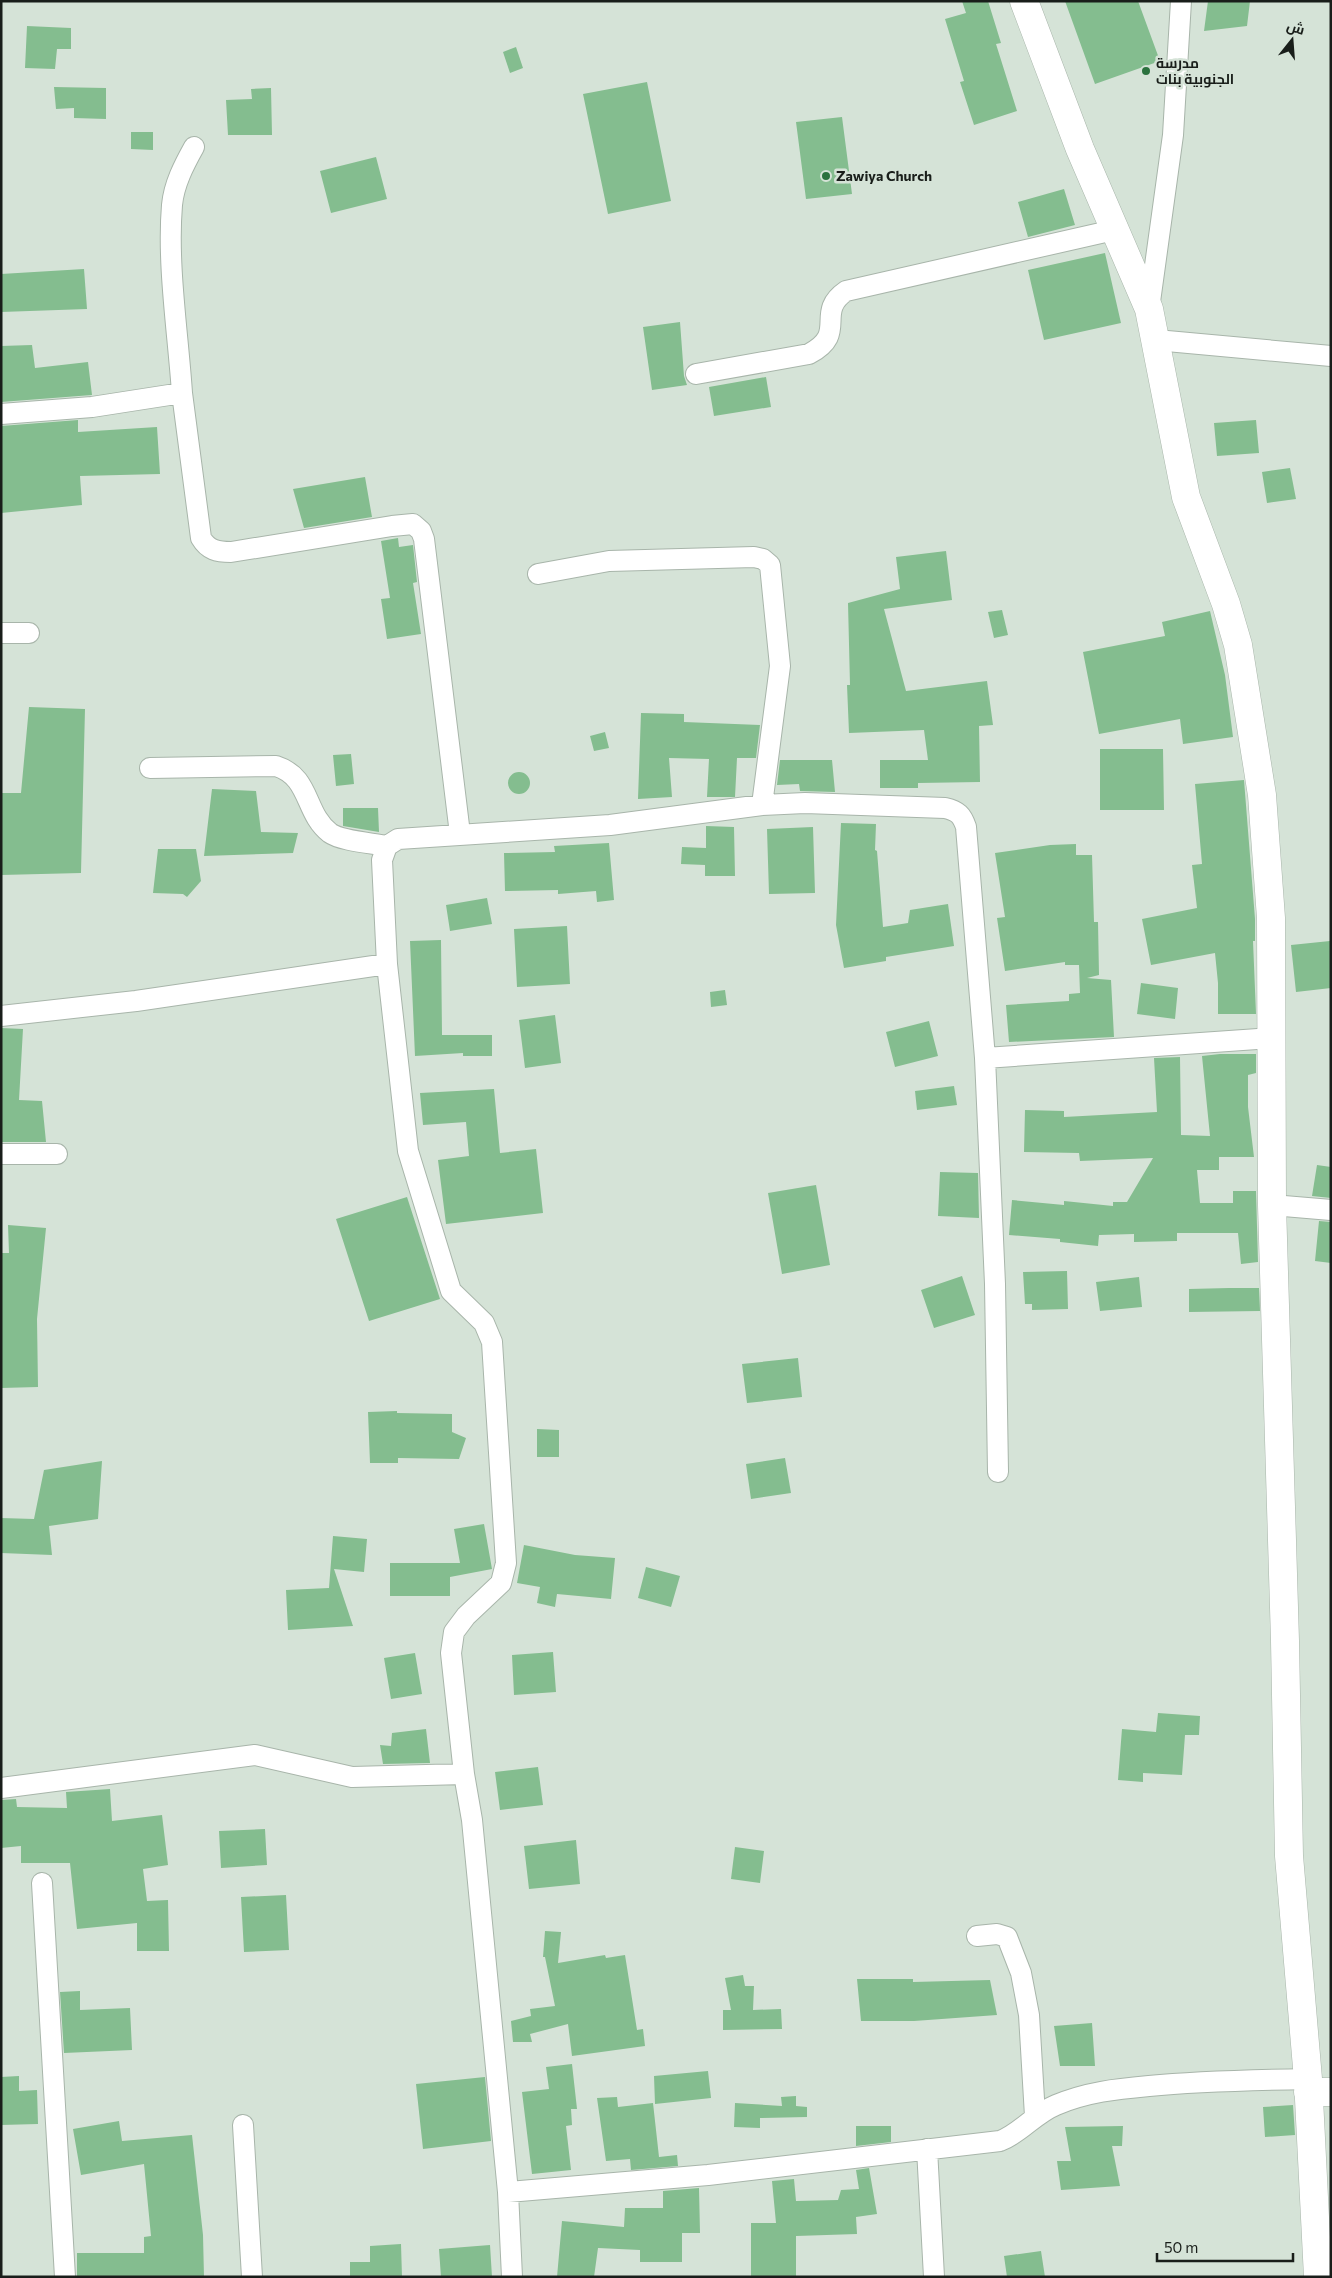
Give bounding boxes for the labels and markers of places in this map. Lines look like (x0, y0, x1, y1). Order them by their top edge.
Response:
place label: مدرسة الجنوبية بنات (1156, 54, 1234, 88)
marker: مدرسة الجنوبية بنات (1140, 65, 1152, 77)
place label: Zawiya Church (836, 167, 932, 184)
marker: Zawiya Church (820, 170, 832, 182)

